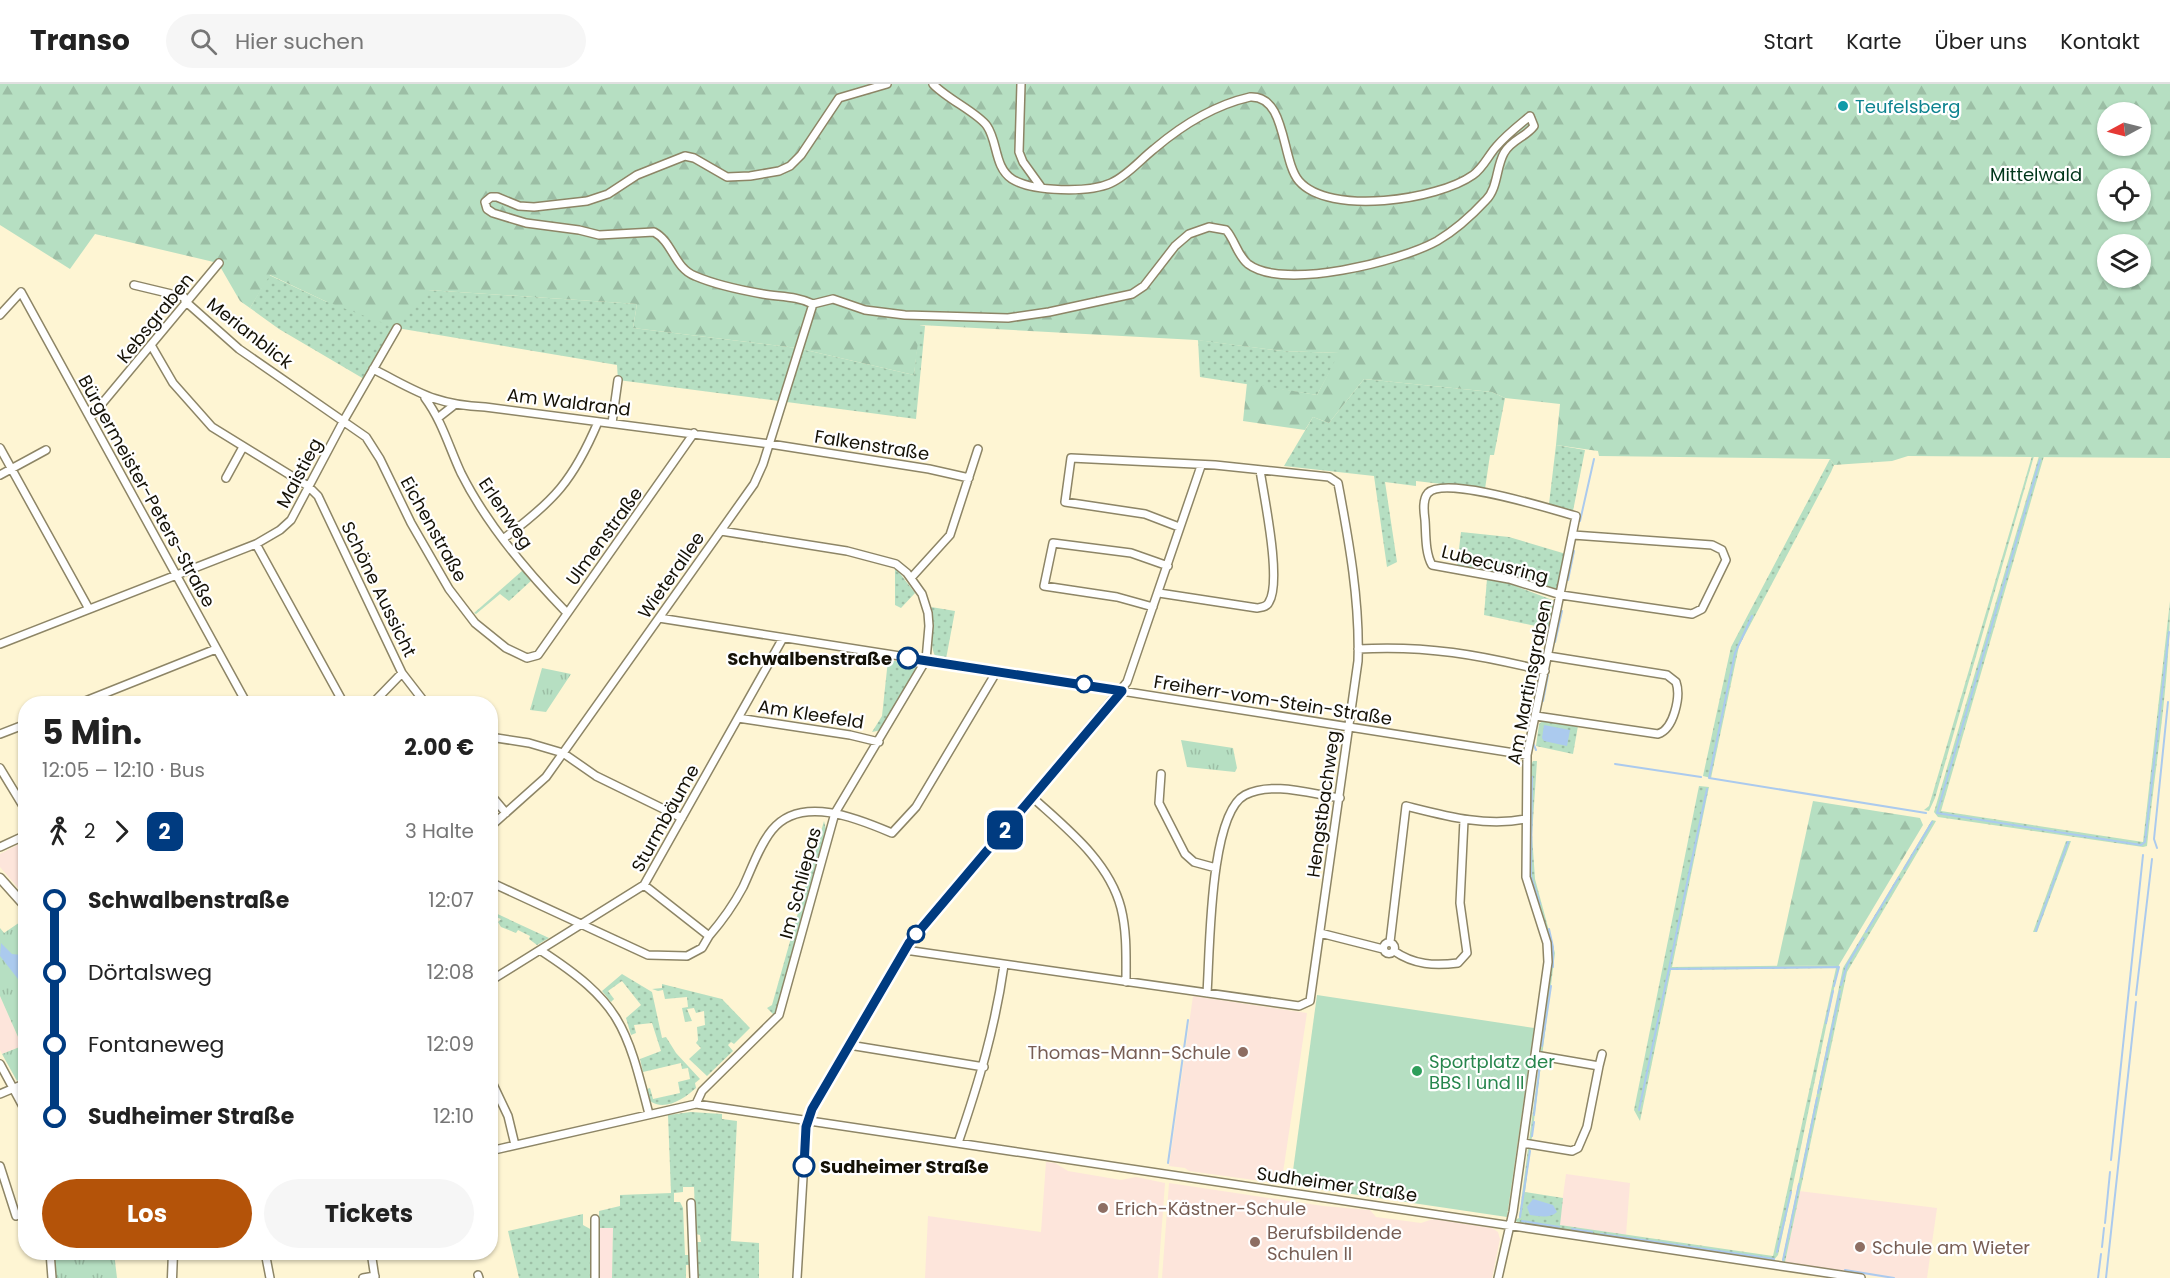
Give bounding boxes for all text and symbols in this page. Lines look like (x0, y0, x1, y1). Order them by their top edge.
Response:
search box (166, 14, 586, 68)
text: Transo (30, 21, 130, 60)
icon: search (187, 25, 220, 58)
text: Hier suchen (235, 26, 364, 57)
text: Start (1764, 27, 1813, 56)
text: Karte (1846, 27, 1902, 56)
text: Über uns (1935, 27, 2027, 56)
text: Kontakt (2060, 27, 2140, 56)
place label: Teufelsberg (1855, 94, 1961, 119)
marker: Teufelsberg (1836, 99, 1850, 113)
north arrow (2097, 102, 2151, 156)
map controls (2097, 102, 2151, 288)
park label: Mittelwald (1990, 162, 2082, 187)
button: locate (2097, 168, 2151, 222)
button: layers (2097, 234, 2151, 288)
street label: Kebsgraben (111, 268, 199, 368)
street label: Merianblick (202, 292, 299, 375)
street label: Bürgermeister-Peters-Straße (73, 370, 221, 612)
street label: Am Waldrand (506, 382, 632, 422)
street label: Falkenstraße (813, 424, 931, 466)
street label: Maistieg (270, 434, 328, 512)
street label: Eichenstraße (395, 472, 473, 586)
street label: Erlenweg (473, 472, 539, 554)
street label: Ulmenstraße (560, 482, 648, 590)
street label: Schöne Aussicht (335, 517, 423, 661)
street label: Wieterallee (632, 526, 710, 624)
street label: Lubecusring (1439, 539, 1551, 589)
street label: Am Martinsgraben (1501, 597, 1557, 767)
place label: Schwalbenstraße (727, 646, 892, 671)
marker: Schwalbenstraße (897, 647, 919, 669)
street label: Freiherr-vom-Stein-Straße (1152, 669, 1394, 731)
unlabelled marker (1075, 675, 1093, 693)
street label: Am Kleefeld (756, 693, 866, 735)
text: 5 Min. (42, 709, 142, 756)
street label: Hengstbachweg (1300, 729, 1346, 879)
text: 2.00 € (404, 732, 474, 763)
text: 12:05 – 12:10 · Bus (42, 756, 205, 784)
street label: Sturmbäume (625, 760, 705, 876)
line badge: 2 (986, 810, 1024, 850)
icon: walk (42, 815, 75, 848)
icon: forward (105, 815, 138, 848)
text: 2 (999, 816, 1011, 845)
text: 2 (84, 817, 96, 845)
text: 2 (159, 817, 171, 846)
text: 3 Halte (405, 817, 474, 845)
street label: Im Schliepas (773, 824, 827, 942)
text: Schwalbenstraße (88, 885, 289, 916)
text: 12:07 (428, 886, 474, 914)
unlabelled marker (907, 925, 925, 943)
text: Dörtalsweg (88, 957, 212, 988)
text: 12:08 (427, 958, 474, 986)
text: Fontaneweg (88, 1029, 224, 1060)
text: 12:09 (427, 1030, 474, 1058)
place label: Thomas-Mann-Schule (1027, 1040, 1231, 1065)
marker: Thomas-Mann-Schule (1236, 1045, 1250, 1059)
place label: Sportplatz der BBS I und II (1429, 1049, 1555, 1095)
marker: Sportplatz der BBS I und II (1410, 1064, 1424, 1078)
text: Sudheimer Straße (88, 1101, 294, 1132)
text: 12:10 (433, 1102, 474, 1130)
place label: Sudheimer Straße (820, 1154, 989, 1179)
marker: Sudheimer Straße (793, 1155, 815, 1177)
street label: Sudheimer Straße (1255, 1160, 1419, 1208)
button: Los (42, 1179, 252, 1248)
button: Tickets (264, 1179, 474, 1248)
place label: Erich-Kästner-Schule (1115, 1196, 1306, 1221)
marker: Erich-Kästner-Schule (1096, 1201, 1110, 1215)
place label: Berufsbildende Schulen II (1267, 1220, 1402, 1266)
marker: Berufsbildende Schulen II (1248, 1235, 1262, 1249)
place label: Schule am Wieter (1872, 1235, 2030, 1260)
marker: Schule am Wieter (1853, 1240, 1867, 1254)

